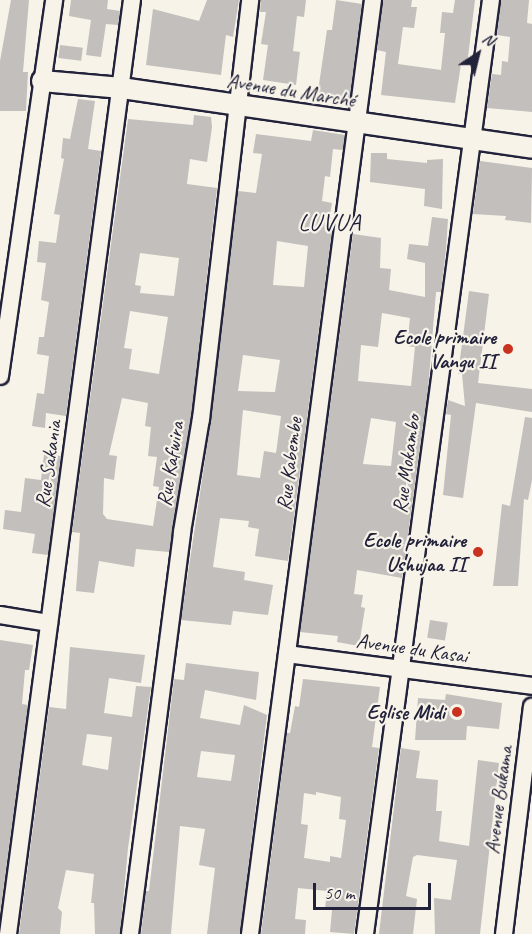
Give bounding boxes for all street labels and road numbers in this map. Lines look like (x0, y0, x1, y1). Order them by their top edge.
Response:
street label: Avenue du Marché (225, 67, 357, 113)
street label: Rue Mokambo (387, 414, 425, 514)
street label: Rue Kabembe (271, 416, 307, 512)
street label: Rue Sakania (29, 419, 67, 509)
street label: Rue Kafwira (151, 419, 189, 509)
street label: Avenue du Kasai (355, 628, 469, 668)
street label: Avenue Bukama (479, 744, 517, 856)

